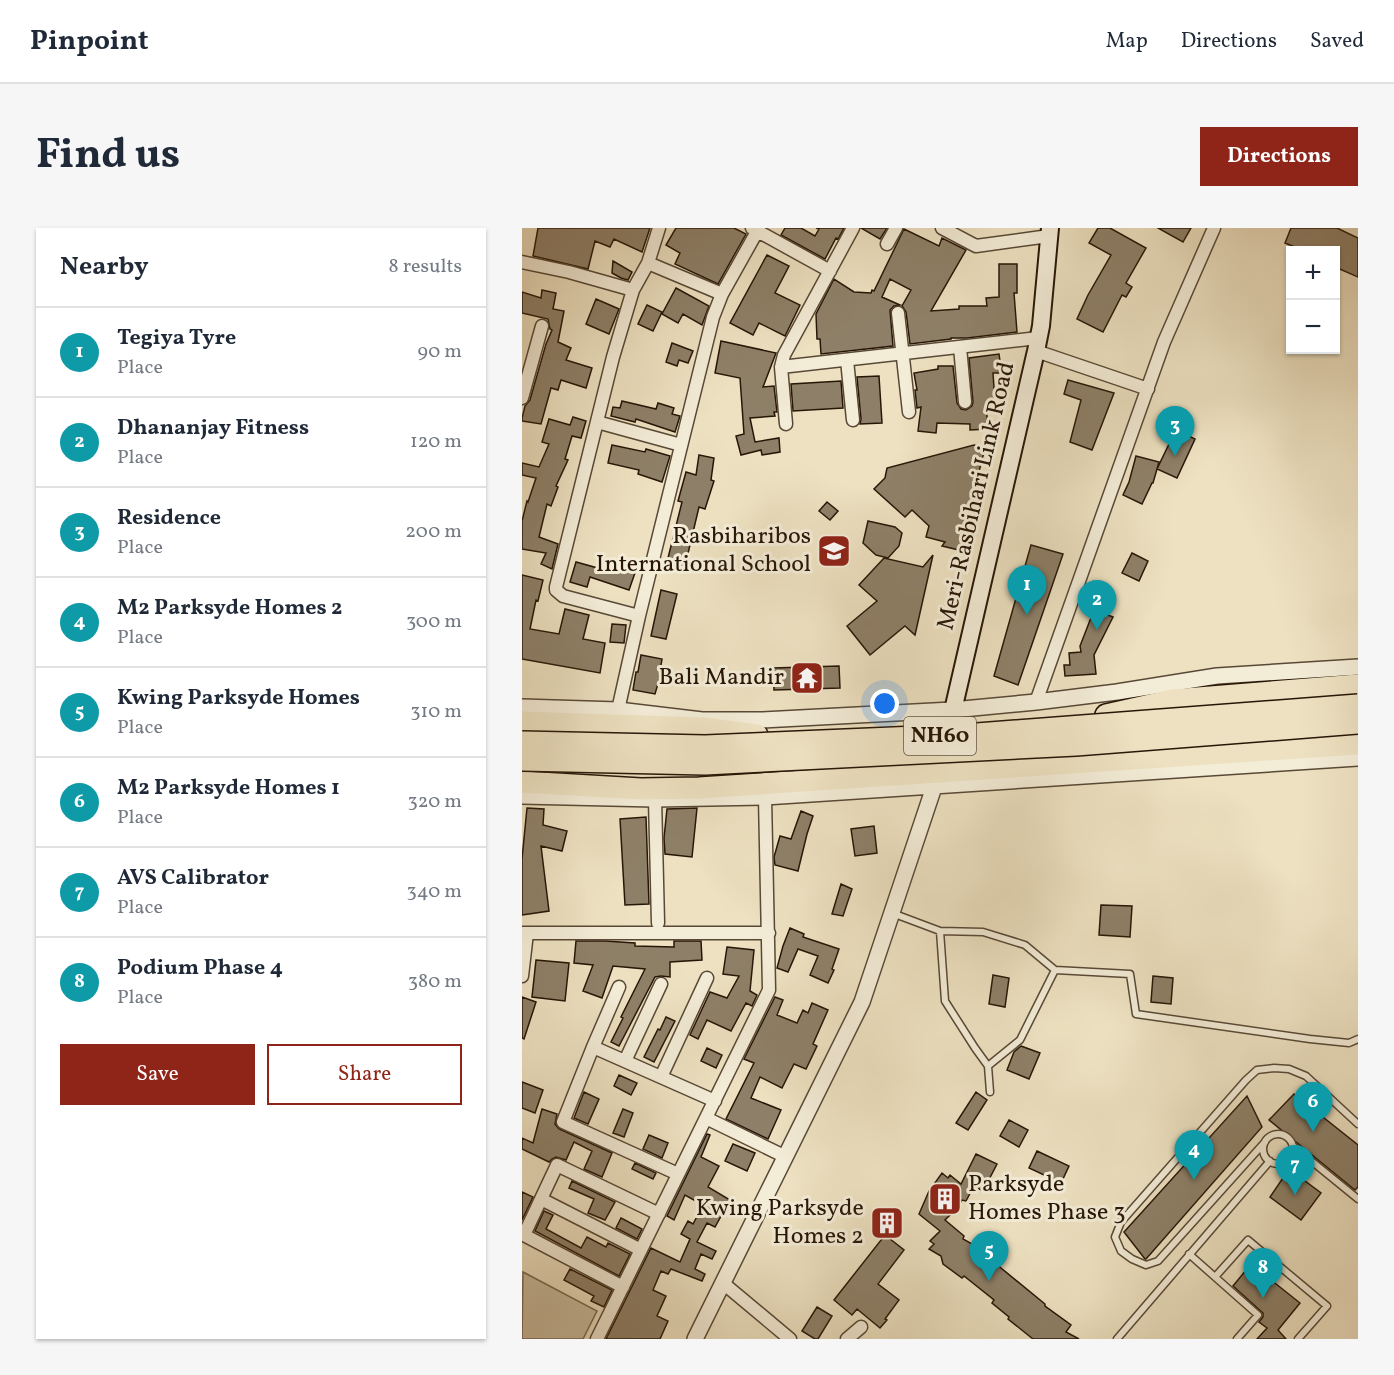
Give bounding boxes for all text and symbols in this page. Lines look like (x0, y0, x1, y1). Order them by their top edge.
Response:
text: Pinpoint (30, 22, 148, 61)
text: Map (1106, 27, 1148, 56)
text: Directions (1181, 27, 1277, 56)
text: Saved (1310, 27, 1364, 56)
text: Find us (36, 127, 180, 186)
button: Directions (1200, 127, 1358, 186)
map controls (1286, 246, 1340, 354)
button: + (1286, 246, 1340, 300)
text: Nearby (60, 249, 149, 285)
text: 8 results (389, 253, 462, 281)
button: − (1286, 300, 1340, 354)
text: Tegiya Tyre (117, 323, 236, 354)
text: 1 (75, 338, 84, 366)
text: 90 m (418, 338, 462, 366)
text: Place (117, 354, 163, 382)
street label: Meri-Rasbihari Link Road (930, 359, 1024, 633)
pin: 3 (1156, 406, 1194, 456)
text: Dhananjay Fitness (117, 413, 309, 444)
text: 2 (74, 428, 85, 456)
text: 120 m (410, 428, 462, 456)
text: Place (117, 444, 163, 472)
text: Residence (117, 503, 221, 534)
text: 3 (74, 518, 85, 546)
text: 200 m (405, 518, 462, 546)
place label: Rasbiharibos International School (596, 520, 811, 582)
school or university icon: Rasbiharibos International School (816, 533, 852, 569)
text: Place (117, 534, 163, 562)
pin: 1 (1008, 566, 1046, 615)
pin: 2 (1078, 580, 1116, 630)
text: M2 Parksyde Homes 2 (117, 593, 342, 624)
text: 4 (73, 608, 86, 636)
text: 300 m (406, 608, 462, 636)
text: Place (117, 624, 163, 652)
temple icon: Bali Mandir (789, 660, 825, 696)
place label: Bali Mandir (658, 661, 784, 695)
text: Kwing Parksyde Homes (117, 683, 360, 714)
your location (870, 689, 899, 718)
text: 5 (75, 698, 84, 726)
text: 310 m (410, 698, 462, 726)
text: Place (117, 714, 163, 742)
road number: NH60 (904, 717, 976, 755)
text: M2 Parksyde Homes 1 (117, 773, 340, 804)
text: 6 (74, 788, 85, 816)
text: 320 m (407, 788, 462, 816)
text: Place (117, 804, 163, 832)
text: AVS Calibrator (117, 863, 269, 894)
text: 7 (75, 878, 84, 906)
text: 340 m (406, 878, 462, 906)
text: Place (117, 894, 163, 922)
text: Podium Phase 4 (117, 953, 283, 984)
text: 8 (74, 968, 85, 996)
text: 380 m (408, 968, 462, 996)
text: Place (117, 984, 163, 1012)
button: Save (60, 1044, 255, 1105)
button: Share (267, 1044, 462, 1105)
pin: 6 (1294, 1082, 1332, 1132)
pin: 4 (1174, 1130, 1214, 1180)
pin: 7 (1276, 1146, 1314, 1195)
place label: Parksyde Homes Phase 3 (968, 1168, 1126, 1230)
building icon: Parksyde Homes Phase 3 (927, 1181, 963, 1217)
place label: Kwing Parksyde Homes 2 (696, 1192, 864, 1254)
building icon: Kwing Parksyde Homes 2 (869, 1205, 905, 1241)
pin: 5 (970, 1232, 1008, 1281)
pin: 8 (1244, 1248, 1282, 1298)

